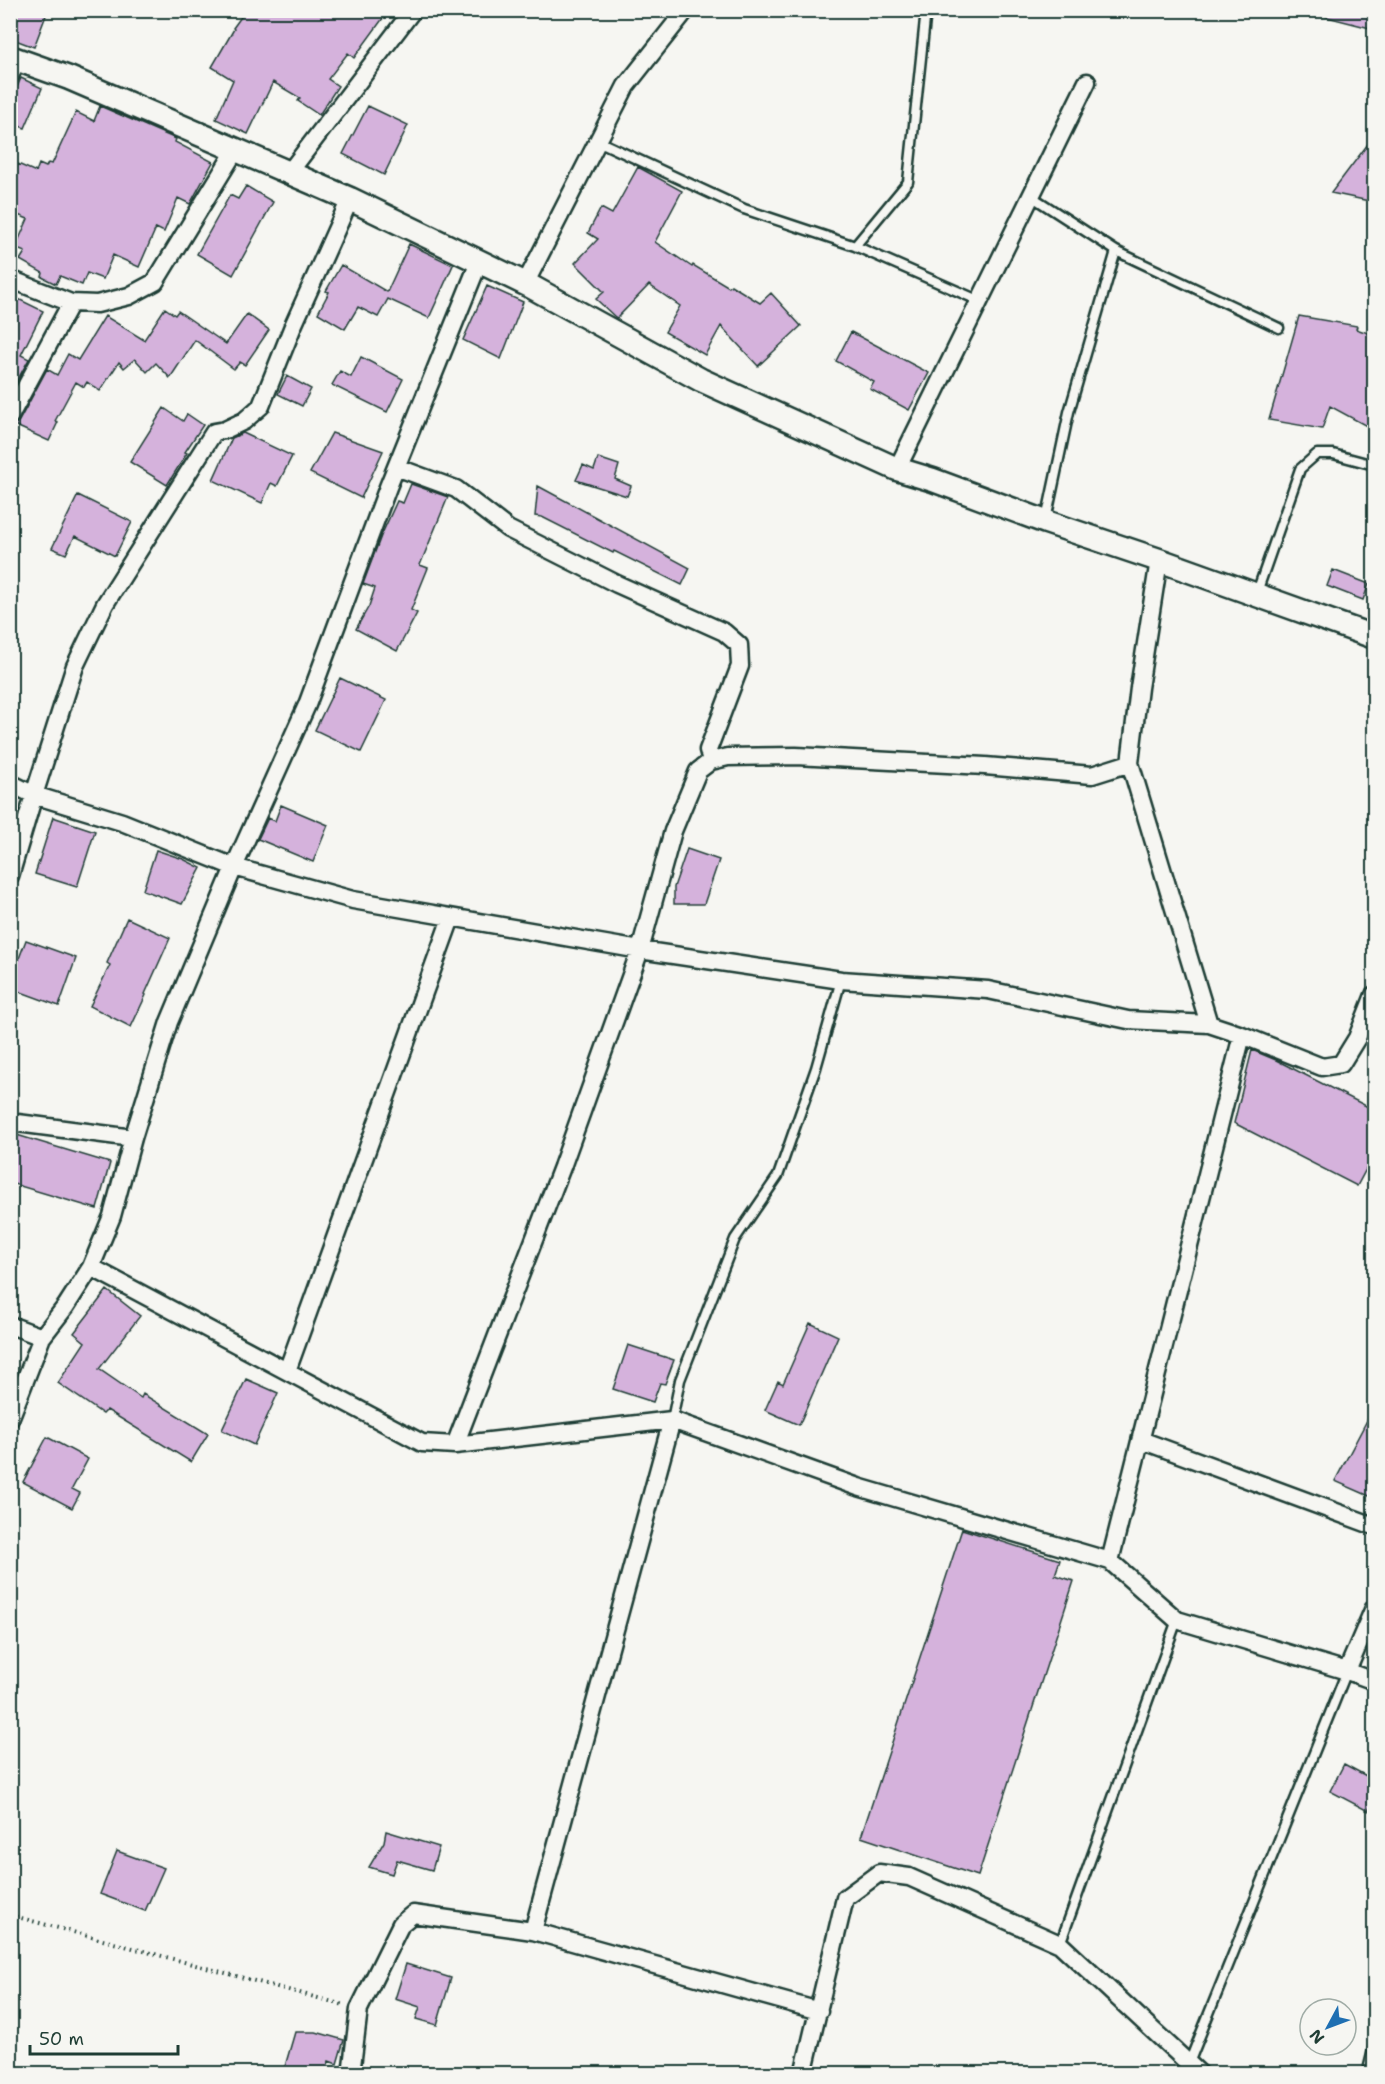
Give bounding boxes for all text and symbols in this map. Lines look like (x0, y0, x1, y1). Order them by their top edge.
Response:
north arrow (1298, 1997, 1358, 2057)
scale bar (30, 2018, 178, 2056)
text: N (1305, 2025, 1329, 2048)
text: 50 m (39, 2027, 84, 2051)

